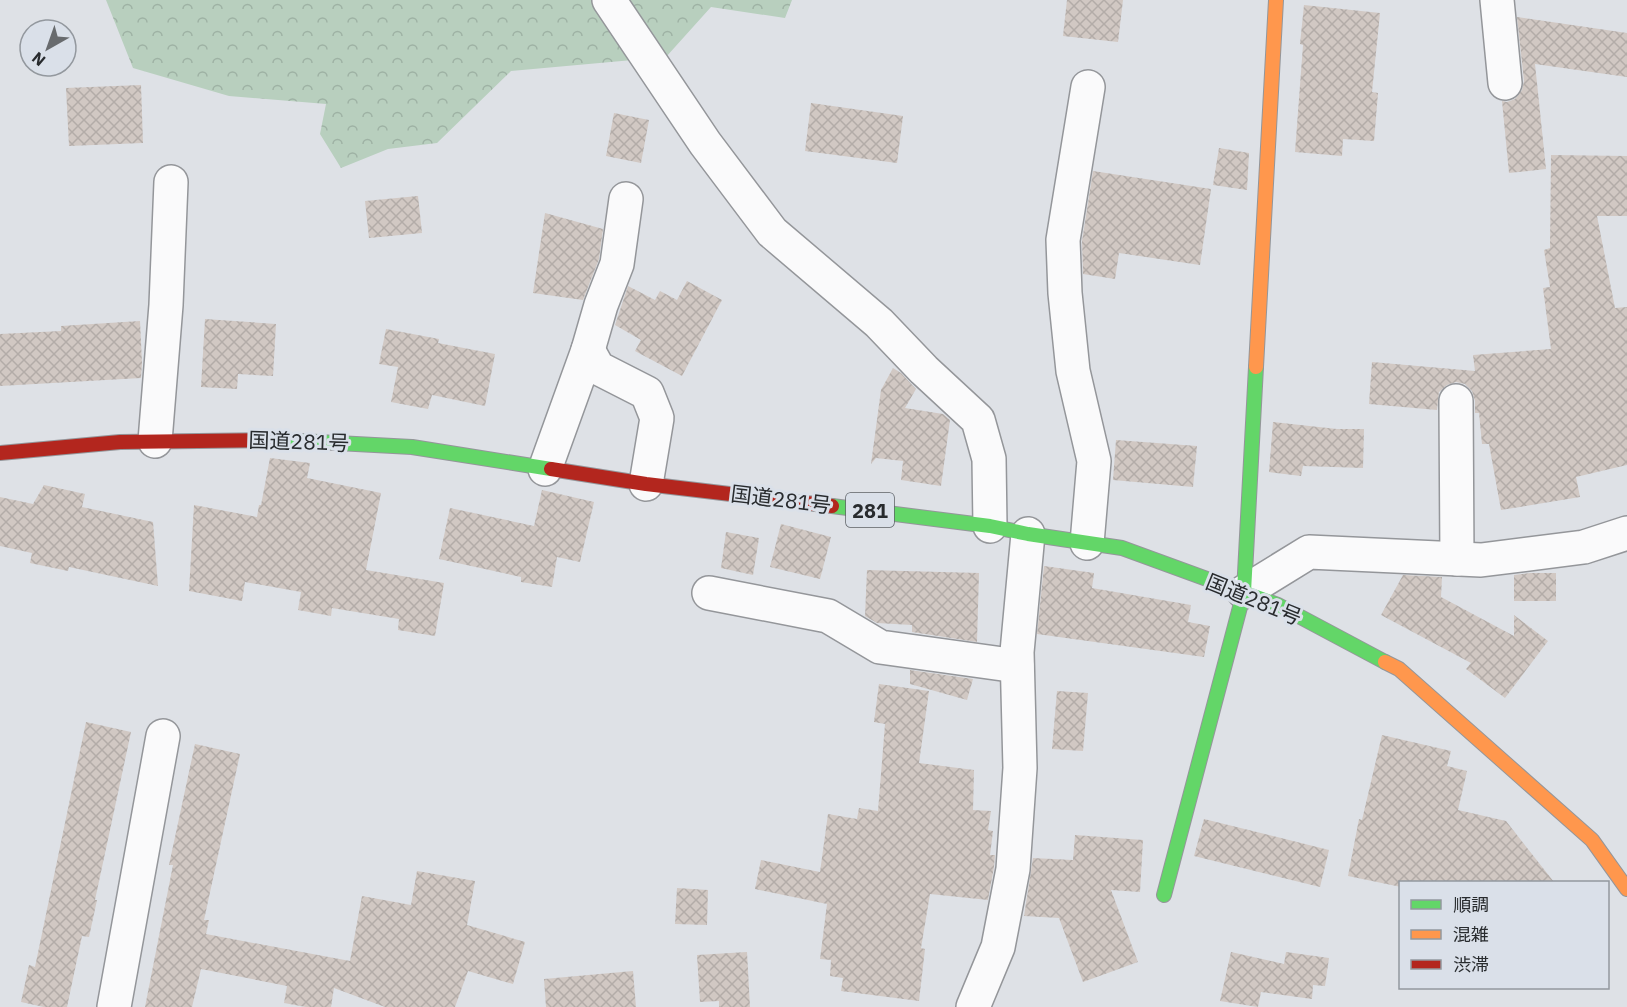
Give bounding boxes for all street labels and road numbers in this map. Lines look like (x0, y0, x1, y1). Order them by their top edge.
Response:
street label: 国道281号 (248, 425, 350, 457)
street label: 国道281号 (729, 479, 833, 519)
road number: 281 (846, 493, 894, 527)
street label: 国道281号 (1202, 567, 1306, 631)

